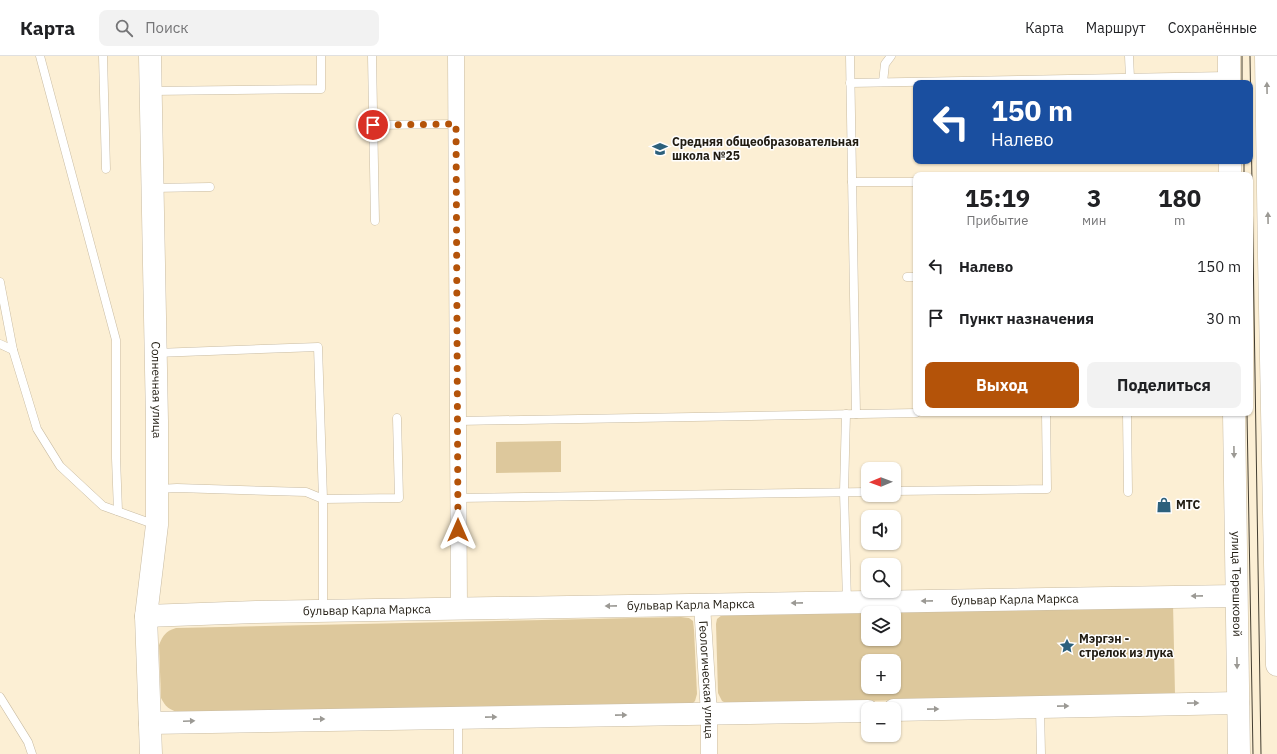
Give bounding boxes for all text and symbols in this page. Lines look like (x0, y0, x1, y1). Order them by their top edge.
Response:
search box (99, 10, 379, 46)
text: Карта (20, 16, 75, 40)
icon: search (113, 17, 135, 39)
text: Поиск (145, 18, 189, 37)
text: Карта (1025, 19, 1064, 37)
text: Маршрут (1086, 19, 1146, 37)
text: Сохранённые (1168, 19, 1257, 37)
one-way arrow (1264, 81, 1270, 94)
text: 150 m (991, 92, 1073, 129)
icon: left (925, 96, 977, 148)
pin (356, 108, 390, 142)
icon: arrive (362, 114, 384, 136)
text: Налево (991, 128, 1054, 151)
place label: Средняя общеобразовательная школа №25 (672, 134, 859, 163)
school or university icon: Средняя общеобразовательная школа №25 (651, 140, 669, 158)
text: 15:19 (965, 182, 1030, 214)
text: 3 (1087, 182, 1101, 214)
text: 180 (1158, 182, 1201, 214)
one-way arrow (1265, 211, 1271, 224)
text: Прибытие (967, 212, 1028, 229)
text: мин (1082, 212, 1106, 229)
text: m (1174, 212, 1185, 229)
icon: left (925, 255, 947, 277)
text: Налево (959, 257, 1013, 276)
text: 150 m (1197, 257, 1241, 276)
icon: arrive (925, 307, 947, 329)
text: Пункт назначения (959, 309, 1094, 328)
text: 30 m (1206, 309, 1241, 328)
street label: Солнечная улица (148, 341, 165, 439)
button: Выход (925, 362, 1079, 408)
button: Поделиться (1087, 362, 1241, 408)
one-way arrow (1231, 446, 1237, 459)
north arrow (861, 462, 901, 502)
map controls (861, 462, 901, 742)
shop icon: МТС (1155, 496, 1173, 514)
place label: МТС (1176, 497, 1201, 512)
position arrow (437, 509, 479, 551)
button: sound (861, 510, 901, 550)
street label: улица Терешковой (1229, 531, 1245, 637)
button: search (861, 558, 901, 598)
street label: бульвар Карла Маркса (951, 591, 1079, 608)
one-way arrow (1190, 593, 1203, 599)
street label: бульвар Карла Маркса (627, 596, 755, 613)
one-way arrow (920, 598, 933, 604)
one-way arrow (791, 600, 803, 607)
street label: бульвар Карла Маркса (303, 601, 431, 618)
one-way arrow (604, 603, 617, 609)
button: layers (861, 606, 901, 646)
street label: Геологическая улица (696, 620, 717, 740)
place label: Мэргэн - стрелок из лука (1079, 631, 1174, 660)
place icon: Мэргэн - стрелок из лука (1058, 637, 1076, 655)
button: + (861, 654, 901, 694)
one-way arrow (1234, 657, 1240, 670)
one-way arrow (1187, 700, 1199, 707)
button: − (861, 702, 901, 742)
one-way arrow (1057, 703, 1069, 710)
one-way arrow (927, 706, 940, 712)
one-way arrow (615, 712, 628, 718)
one-way arrow (485, 714, 498, 720)
one-way arrow (313, 716, 325, 723)
one-way arrow (183, 718, 195, 725)

